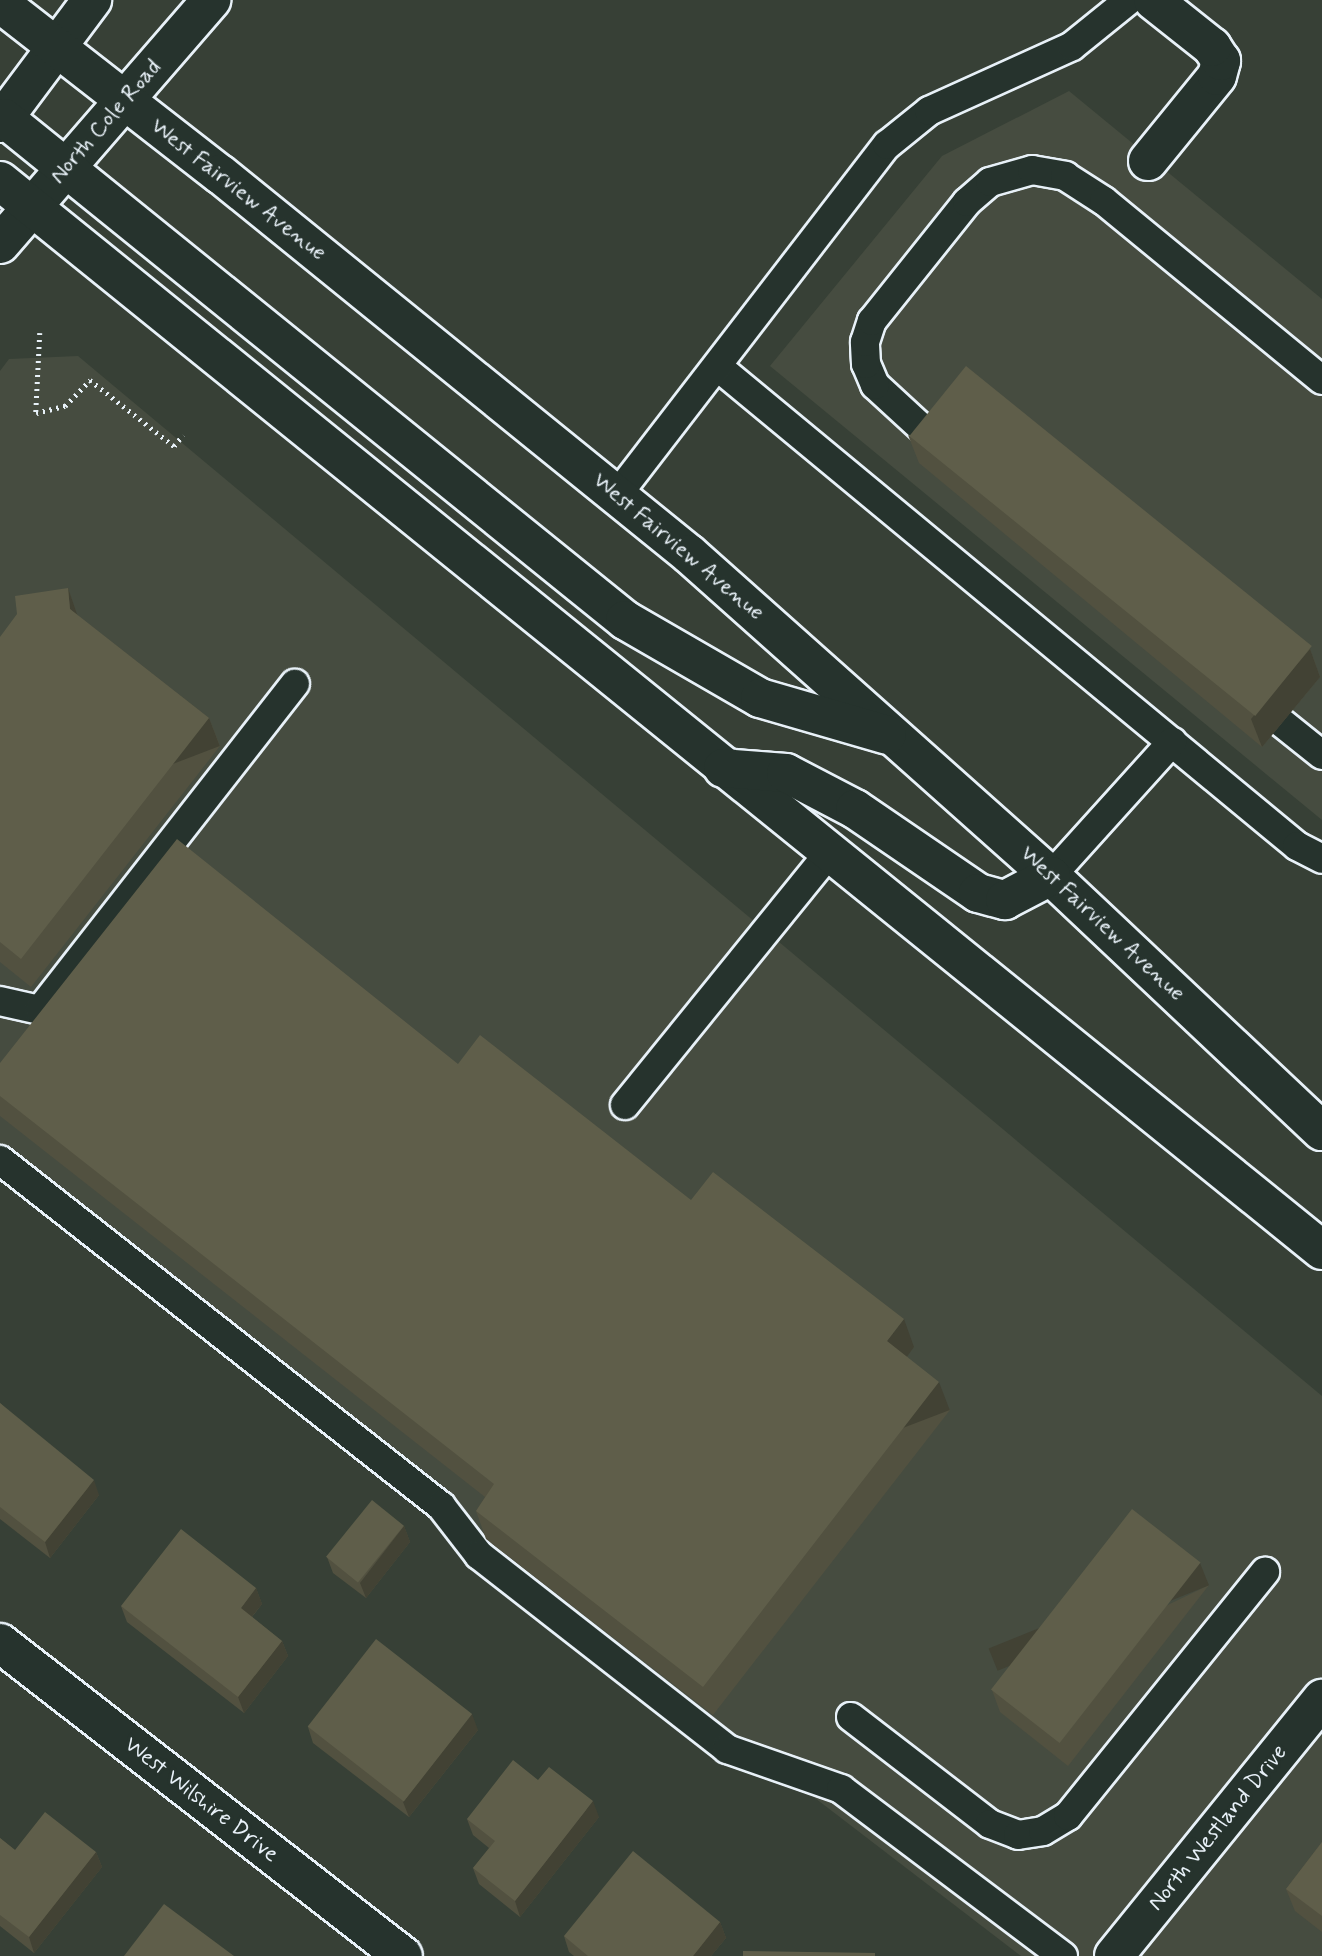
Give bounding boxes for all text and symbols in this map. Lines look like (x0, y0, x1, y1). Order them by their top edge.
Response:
street label: North Cole Road (45, 55, 167, 189)
street label: West Fairview Avenue (146, 114, 330, 266)
street label: West Fairview Avenue (588, 468, 768, 626)
street label: West Fairview Avenue (1015, 842, 1189, 1006)
street label: West Wilshire Drive (119, 1732, 283, 1868)
street label: North Westland Drive (1142, 1739, 1294, 1917)

